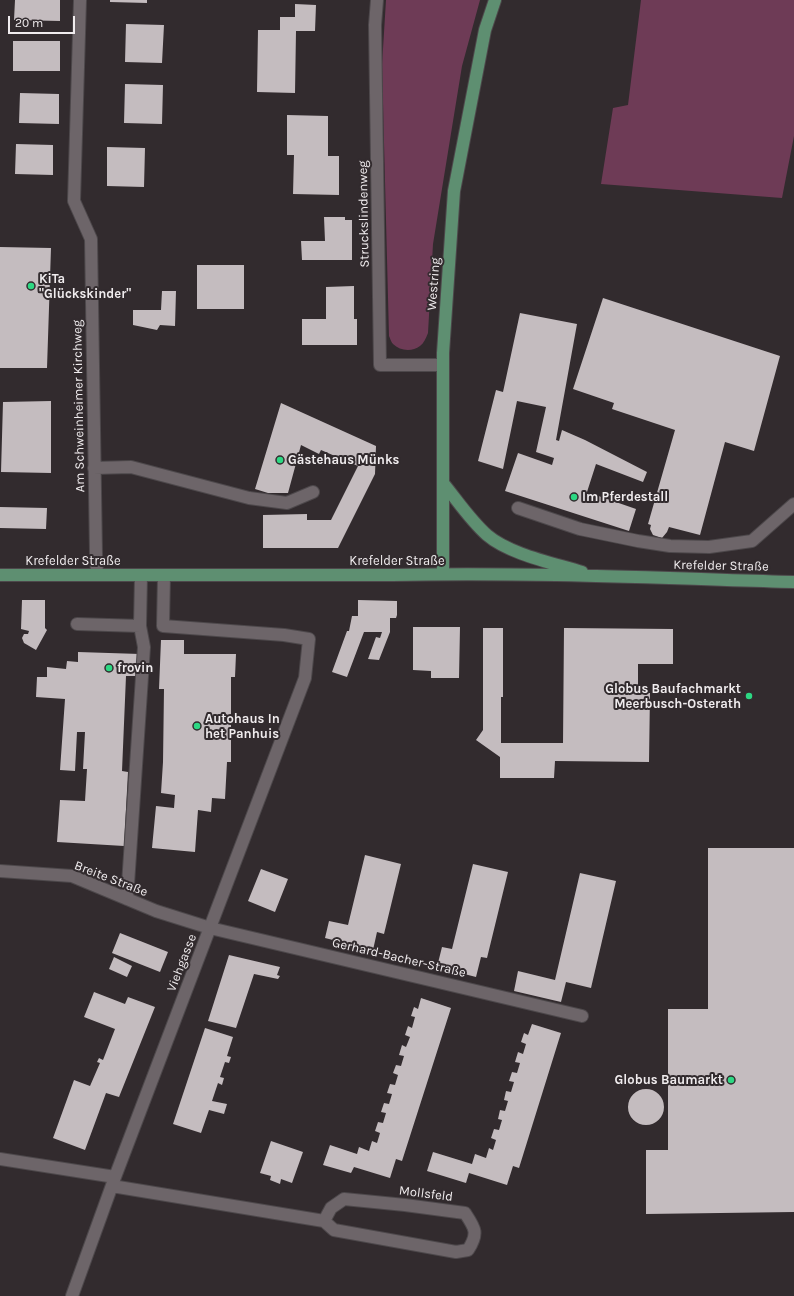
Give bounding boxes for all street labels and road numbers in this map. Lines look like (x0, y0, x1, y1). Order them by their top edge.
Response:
street label: Struckslindenweg (355, 160, 373, 268)
street label: Westring (424, 257, 444, 311)
street label: Am Schweinheimer Kirchweg (70, 320, 88, 492)
street label: Krefelder Straße (25, 553, 121, 569)
street label: Krefelder Straße (349, 553, 445, 569)
street label: Krefelder Straße (673, 557, 769, 575)
street label: Breite Straße (72, 858, 150, 900)
street label: Viehgasse (164, 932, 200, 994)
street label: Gerhard-Bacher-Straße (331, 935, 467, 981)
street label: Mollsfeld (398, 1183, 454, 1205)

